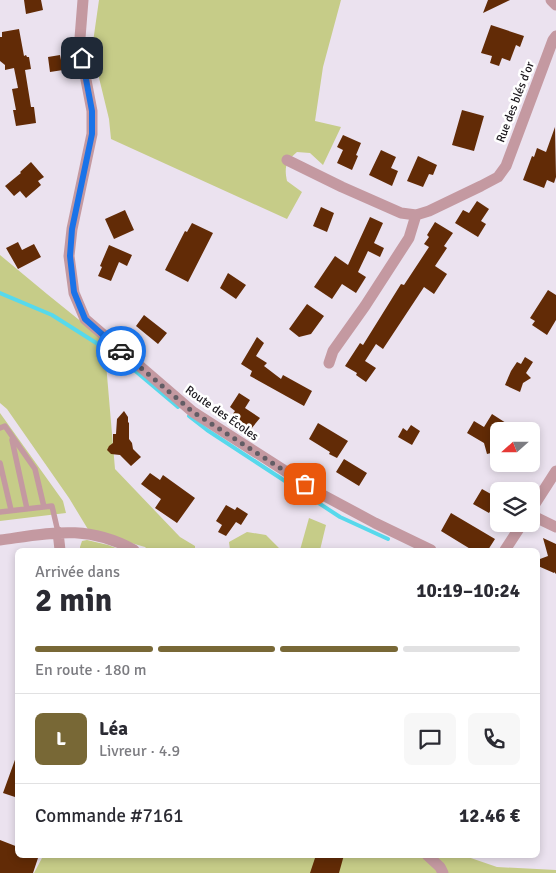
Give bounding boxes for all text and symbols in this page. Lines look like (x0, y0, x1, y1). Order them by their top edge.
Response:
pin (61, 37, 103, 79)
icon: home (68, 44, 96, 72)
street label: Rue des blés d'or (493, 59, 538, 145)
courier (96, 326, 146, 376)
icon: car (107, 337, 135, 365)
street label: Route des Écoles (182, 383, 261, 444)
north arrow (490, 422, 540, 472)
map controls (490, 422, 540, 532)
pin (284, 463, 326, 505)
icon: bag (291, 470, 319, 498)
button: layers (490, 482, 540, 532)
text: Arrivée dans (35, 562, 120, 582)
text: 10:19–10:24 (416, 579, 520, 603)
text: 2 min (35, 581, 112, 620)
text: En route · 180 m (35, 660, 147, 680)
button: chat (404, 713, 456, 765)
button: phone (468, 713, 520, 765)
text: Léa (99, 717, 128, 741)
text: L (56, 727, 66, 751)
text: Livreur · 4.9 (99, 741, 180, 761)
text: Commande #7161 (35, 804, 184, 828)
text: 12.46 € (459, 804, 520, 828)

